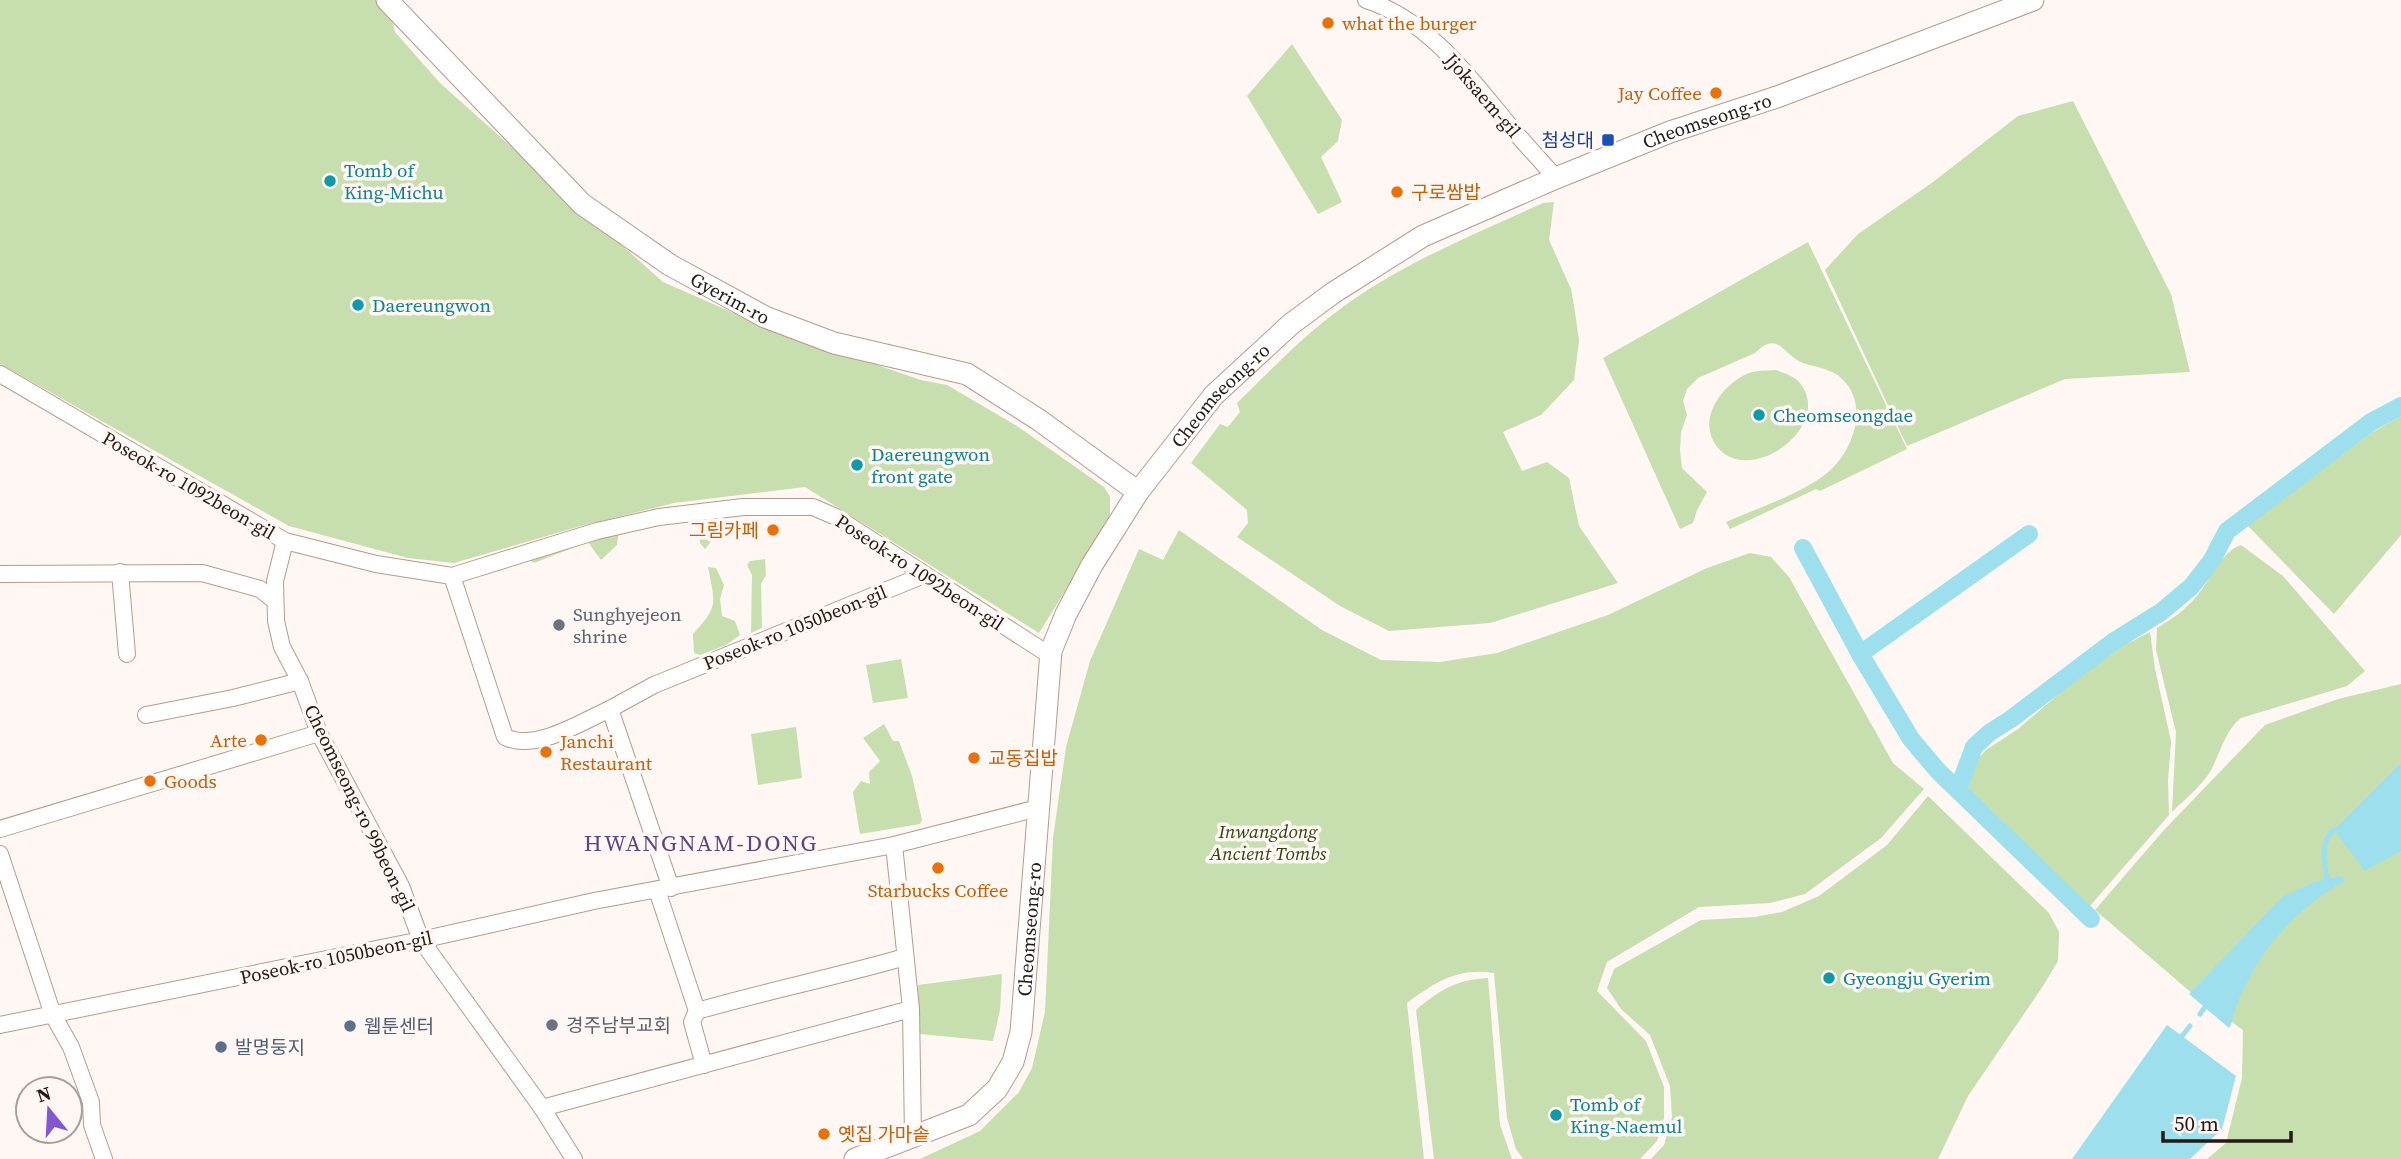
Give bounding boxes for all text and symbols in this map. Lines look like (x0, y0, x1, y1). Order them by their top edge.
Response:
place label: what the burger (1342, 10, 1477, 36)
marker: what the burger (1320, 15, 1336, 31)
street label: Jjoksaem-gil (1438, 46, 1527, 143)
place label: Jay Coffee (1617, 80, 1702, 106)
marker: Jay Coffee (1708, 85, 1724, 101)
street label: Cheomseong-ro (1638, 87, 1775, 155)
place label: 첨성대 (1542, 127, 1594, 153)
marker: 첨성대 (1600, 132, 1616, 148)
place label: Tomb of King-Michu (344, 157, 444, 205)
marker: Tomb of King-Michu (322, 173, 338, 189)
place label: 구로쌈밥 (1411, 179, 1481, 205)
marker: 구로쌈밥 (1389, 184, 1405, 200)
street label: Gyerim-ro (686, 266, 775, 330)
place label: Daereungwon (372, 292, 491, 318)
marker: Daereungwon (350, 297, 366, 313)
street label: Cheomseong-ro (1165, 337, 1275, 453)
place label: Cheomseongdae (1773, 402, 1913, 428)
marker: Cheomseongdae (1751, 407, 1767, 423)
street label: Poseok-ro 1092beon-gil (98, 425, 281, 545)
place label: Daereungwon front gate (871, 441, 990, 489)
marker: Daereungwon front gate (849, 457, 865, 473)
street label: Poseok-ro 1092beon-gil (831, 508, 1009, 636)
place label: 그림카페 (689, 517, 759, 543)
marker: 그림카페 (765, 522, 781, 538)
street label: Poseok-ro 1050beon-gil (699, 578, 891, 676)
place label: Sunghyejeon shrine (573, 601, 682, 649)
marker: Sunghyejeon shrine (551, 617, 567, 633)
street label: Cheomseong-ro 99beon-gil (298, 700, 422, 916)
place label: Arte (210, 727, 247, 753)
place label: Janchi Restaurant (559, 728, 653, 776)
marker: Arte (253, 732, 269, 748)
marker: Janchi Restaurant (538, 744, 554, 760)
place label: 교동집밥 (988, 745, 1058, 771)
marker: 교동집밥 (966, 750, 982, 766)
place label: Goods (164, 768, 217, 794)
marker: Goods (142, 773, 158, 789)
park label: Inwangdong Ancient Tombs (1209, 818, 1326, 866)
district label: HWANGNAM-DONG (584, 827, 818, 859)
marker: Starbucks Coffee (930, 860, 946, 876)
street label: Cheomseong-ro (1011, 861, 1047, 997)
place label: Starbucks Coffee (868, 877, 1008, 903)
street label: Poseok-ro 1050beon-gil (238, 924, 435, 990)
place label: Gyeongju Gyerim (1843, 965, 1991, 991)
marker: Gyeongju Gyerim (1821, 970, 1837, 986)
place label: 경주남부교회 (566, 1012, 671, 1038)
place label: 웹툰센터 (364, 1013, 434, 1039)
marker: 경주남부교회 (544, 1017, 560, 1033)
marker: 웹툰센터 (342, 1018, 358, 1034)
place label: 발명둥지 (235, 1034, 305, 1060)
marker: 발명둥지 (213, 1039, 229, 1055)
north arrow (14, 1075, 84, 1145)
text: N (33, 1079, 54, 1108)
place label: Tomb of King-Naemul (1570, 1091, 1683, 1139)
scale bar (2163, 1100, 2291, 1144)
marker: Tomb of King-Naemul (1548, 1107, 1564, 1123)
text: 50 m (2174, 1109, 2219, 1138)
place label: 옛집 가마솥 (838, 1121, 930, 1147)
marker: 옛집 가마솥 (816, 1126, 832, 1142)

